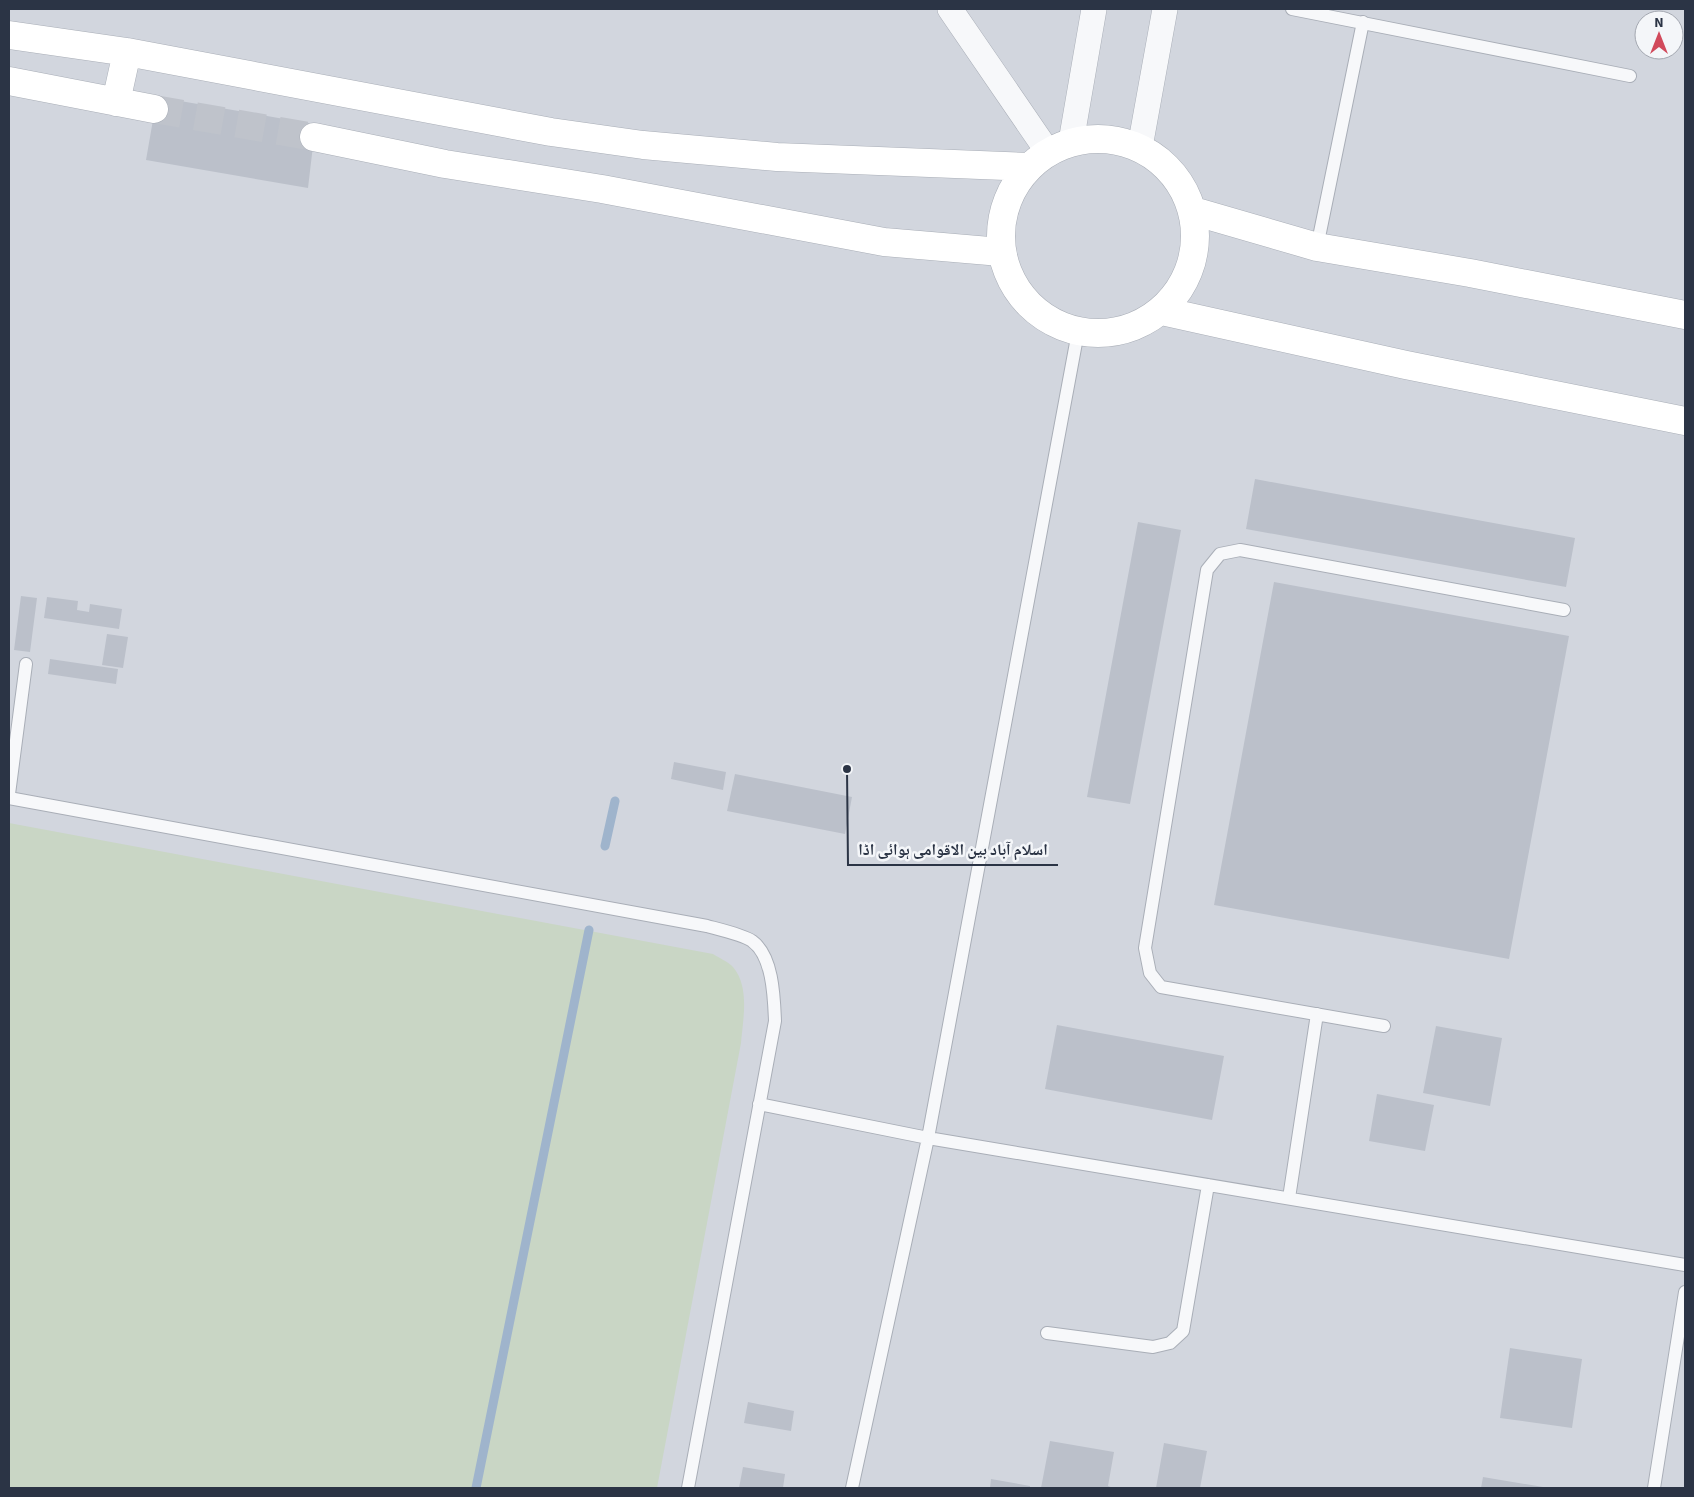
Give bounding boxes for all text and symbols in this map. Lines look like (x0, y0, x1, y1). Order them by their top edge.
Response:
north arrow (1634, 10, 1684, 60)
text: N (1654, 13, 1664, 33)
callout: اسلام آباد بین الاقوامی ہوائی اڈا (848, 834, 1058, 865)
text: اسلام آباد بین الاقوامی ہوائی اڈا (858, 839, 1048, 861)

